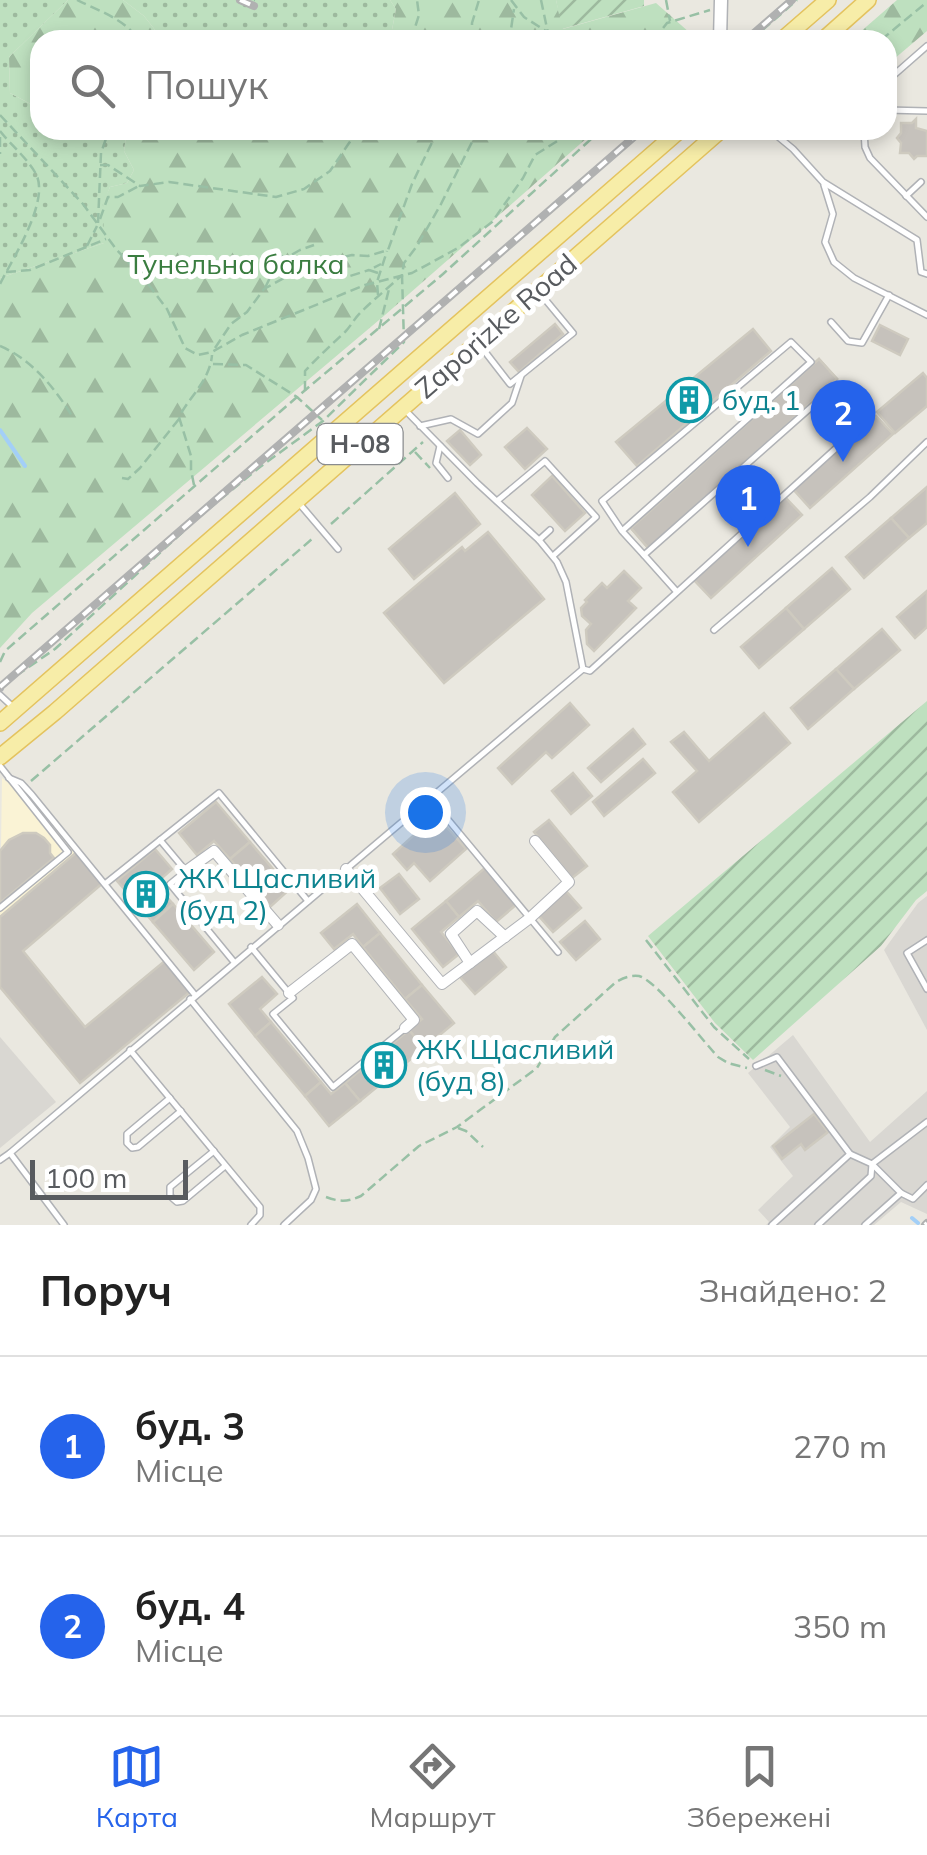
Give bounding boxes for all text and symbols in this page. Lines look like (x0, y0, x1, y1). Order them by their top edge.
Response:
search box (30, 30, 897, 140)
icon: search (65, 58, 120, 113)
text: Пошук (145, 61, 268, 109)
park label: Тунельна балка (127, 246, 345, 281)
street label: Zaporizke Road (408, 246, 584, 405)
building icon: буд. 1 (666, 377, 712, 423)
pin: 2 (810, 380, 876, 462)
place label: буд. 1 (722, 382, 800, 417)
road number: Н-08 (318, 424, 402, 464)
pin: 1 (716, 464, 780, 547)
your location (400, 787, 451, 838)
place label: ЖК Щасливий (буд 2) (178, 860, 376, 927)
building icon: ЖК Щасливий (буд 2) (123, 871, 169, 917)
place label: ЖК Щасливий (буд 8) (416, 1031, 614, 1098)
building icon: ЖК Щасливий (буд 8) (361, 1042, 407, 1088)
scale bar (30, 1155, 188, 1200)
text: 100 m (45, 1160, 127, 1195)
text: Поруч (40, 1264, 172, 1317)
text: Знайдено: 2 (699, 1270, 887, 1310)
text: буд. 3 (135, 1402, 245, 1450)
text: 1 (63, 1426, 82, 1466)
text: 270 m (793, 1426, 887, 1466)
text: Місце (135, 1450, 224, 1490)
text: буд. 4 (135, 1582, 245, 1630)
text: 2 (63, 1606, 82, 1646)
text: 350 m (793, 1606, 887, 1646)
text: Місце (135, 1630, 224, 1670)
tab: Карта (96, 1739, 178, 1834)
tab: Маршрут (369, 1739, 495, 1834)
tab: Збережені (687, 1739, 831, 1834)

